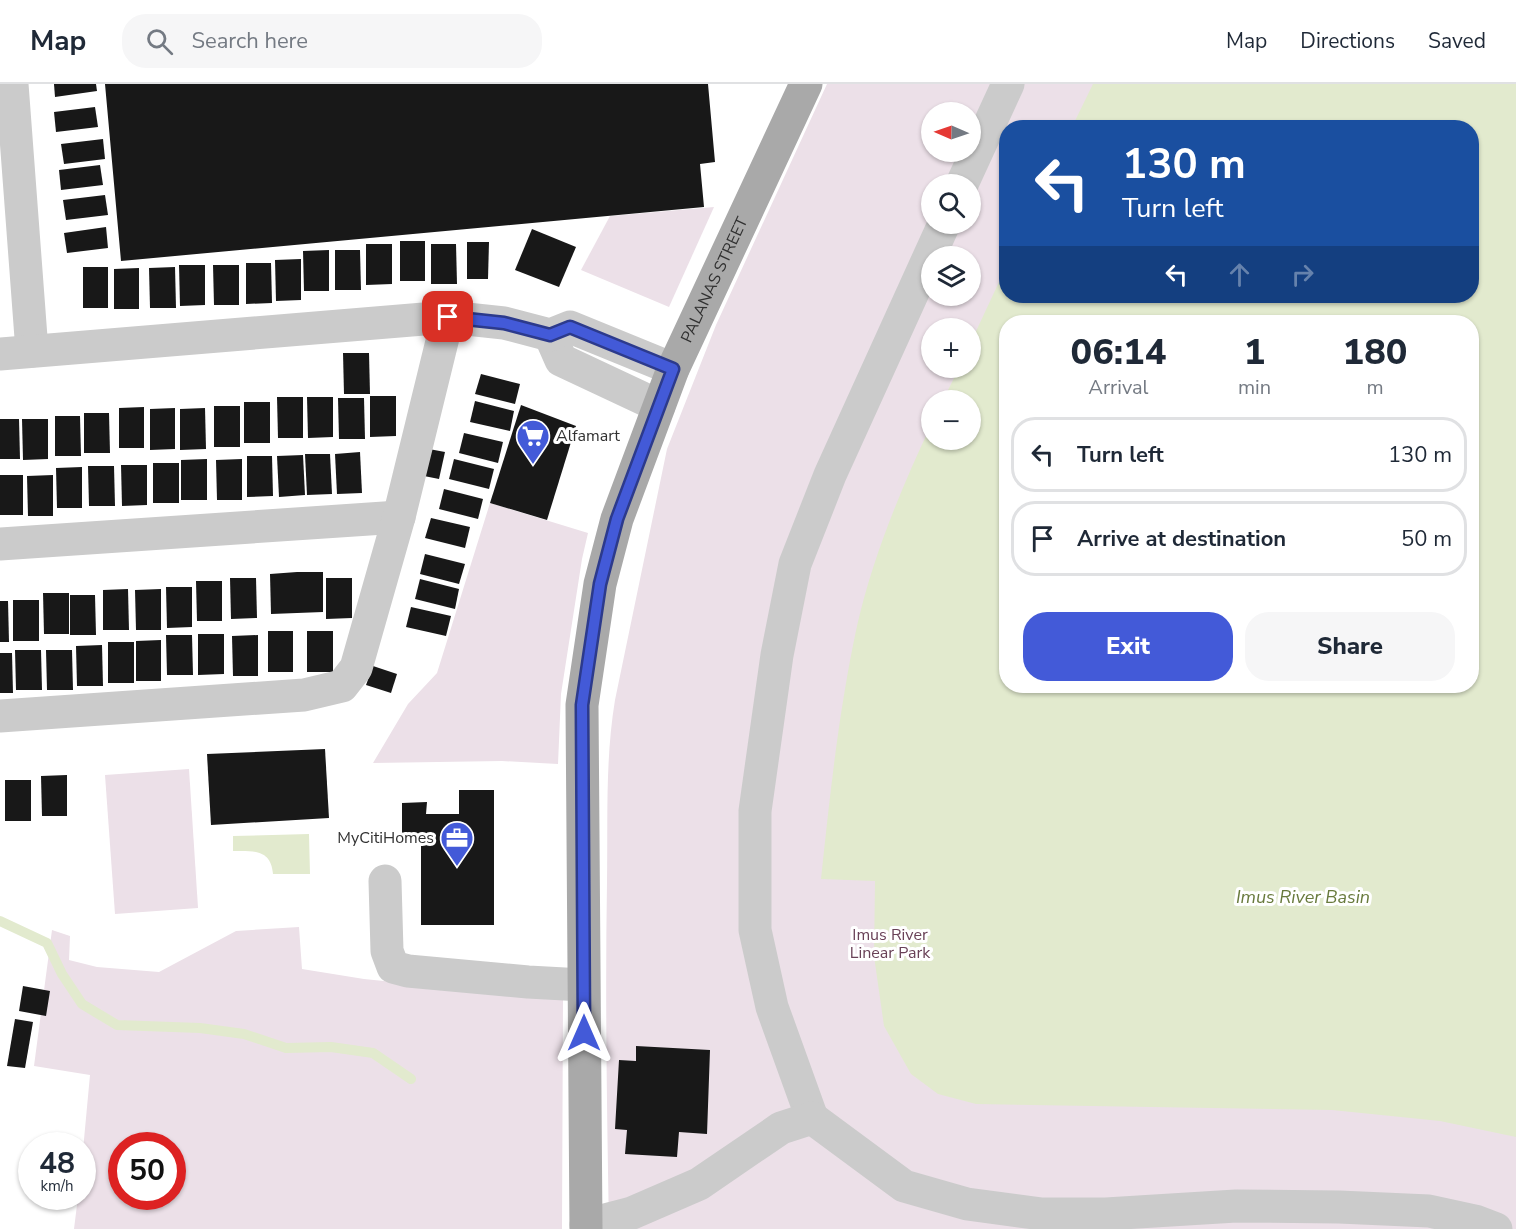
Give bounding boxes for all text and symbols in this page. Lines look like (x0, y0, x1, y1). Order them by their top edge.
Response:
search box (122, 14, 542, 68)
text: Map (30, 22, 86, 60)
icon: search (143, 25, 176, 58)
text: Search here (191, 26, 308, 56)
text: Map (1226, 27, 1267, 55)
text: Directions (1300, 27, 1395, 55)
text: Saved (1428, 27, 1486, 55)
north arrow (921, 102, 981, 162)
map controls (921, 102, 981, 450)
text: 130 m (1122, 136, 1246, 193)
icon: left (1023, 144, 1101, 222)
button: search (921, 174, 981, 234)
text: Turn left (1122, 190, 1223, 227)
street label: PALANAS STREET (676, 213, 754, 346)
button: layers (921, 246, 981, 306)
icon: left (1160, 258, 1193, 291)
icon: ahead (1223, 258, 1256, 291)
icon: right (1286, 258, 1319, 291)
pin (422, 291, 473, 342)
icon: arrive (431, 300, 464, 333)
button: + (921, 318, 981, 378)
text: 06:14 (1071, 328, 1166, 377)
text: 1 (1244, 328, 1265, 377)
text: 180 (1343, 328, 1407, 377)
text: Arrival (1088, 374, 1149, 401)
text: min (1238, 374, 1271, 401)
text: m (1366, 374, 1384, 401)
button: − (921, 390, 981, 450)
supermarket icon: Alfamart (515, 418, 551, 465)
place label: Alfamart (556, 425, 620, 447)
icon: left (1026, 438, 1059, 471)
text: Turn left (1077, 440, 1164, 470)
text: 130 m (1388, 440, 1452, 470)
icon: arrive (1026, 522, 1059, 555)
text: Arrive at destination (1077, 524, 1286, 554)
text: 50 m (1401, 524, 1452, 554)
button: Exit (1023, 612, 1233, 681)
button: Share (1245, 612, 1455, 681)
office icon: MyCitiHomes (439, 820, 475, 867)
place label: MyCitiHomes (337, 827, 434, 849)
water label: Imus River Basin (1236, 885, 1370, 909)
park label: Imus River Linear Park (850, 924, 931, 964)
position arrow (552, 1001, 616, 1065)
speed limit sign: 50 (108, 1132, 186, 1210)
text: 48 (39, 1143, 75, 1184)
text: km/h (40, 1176, 74, 1196)

